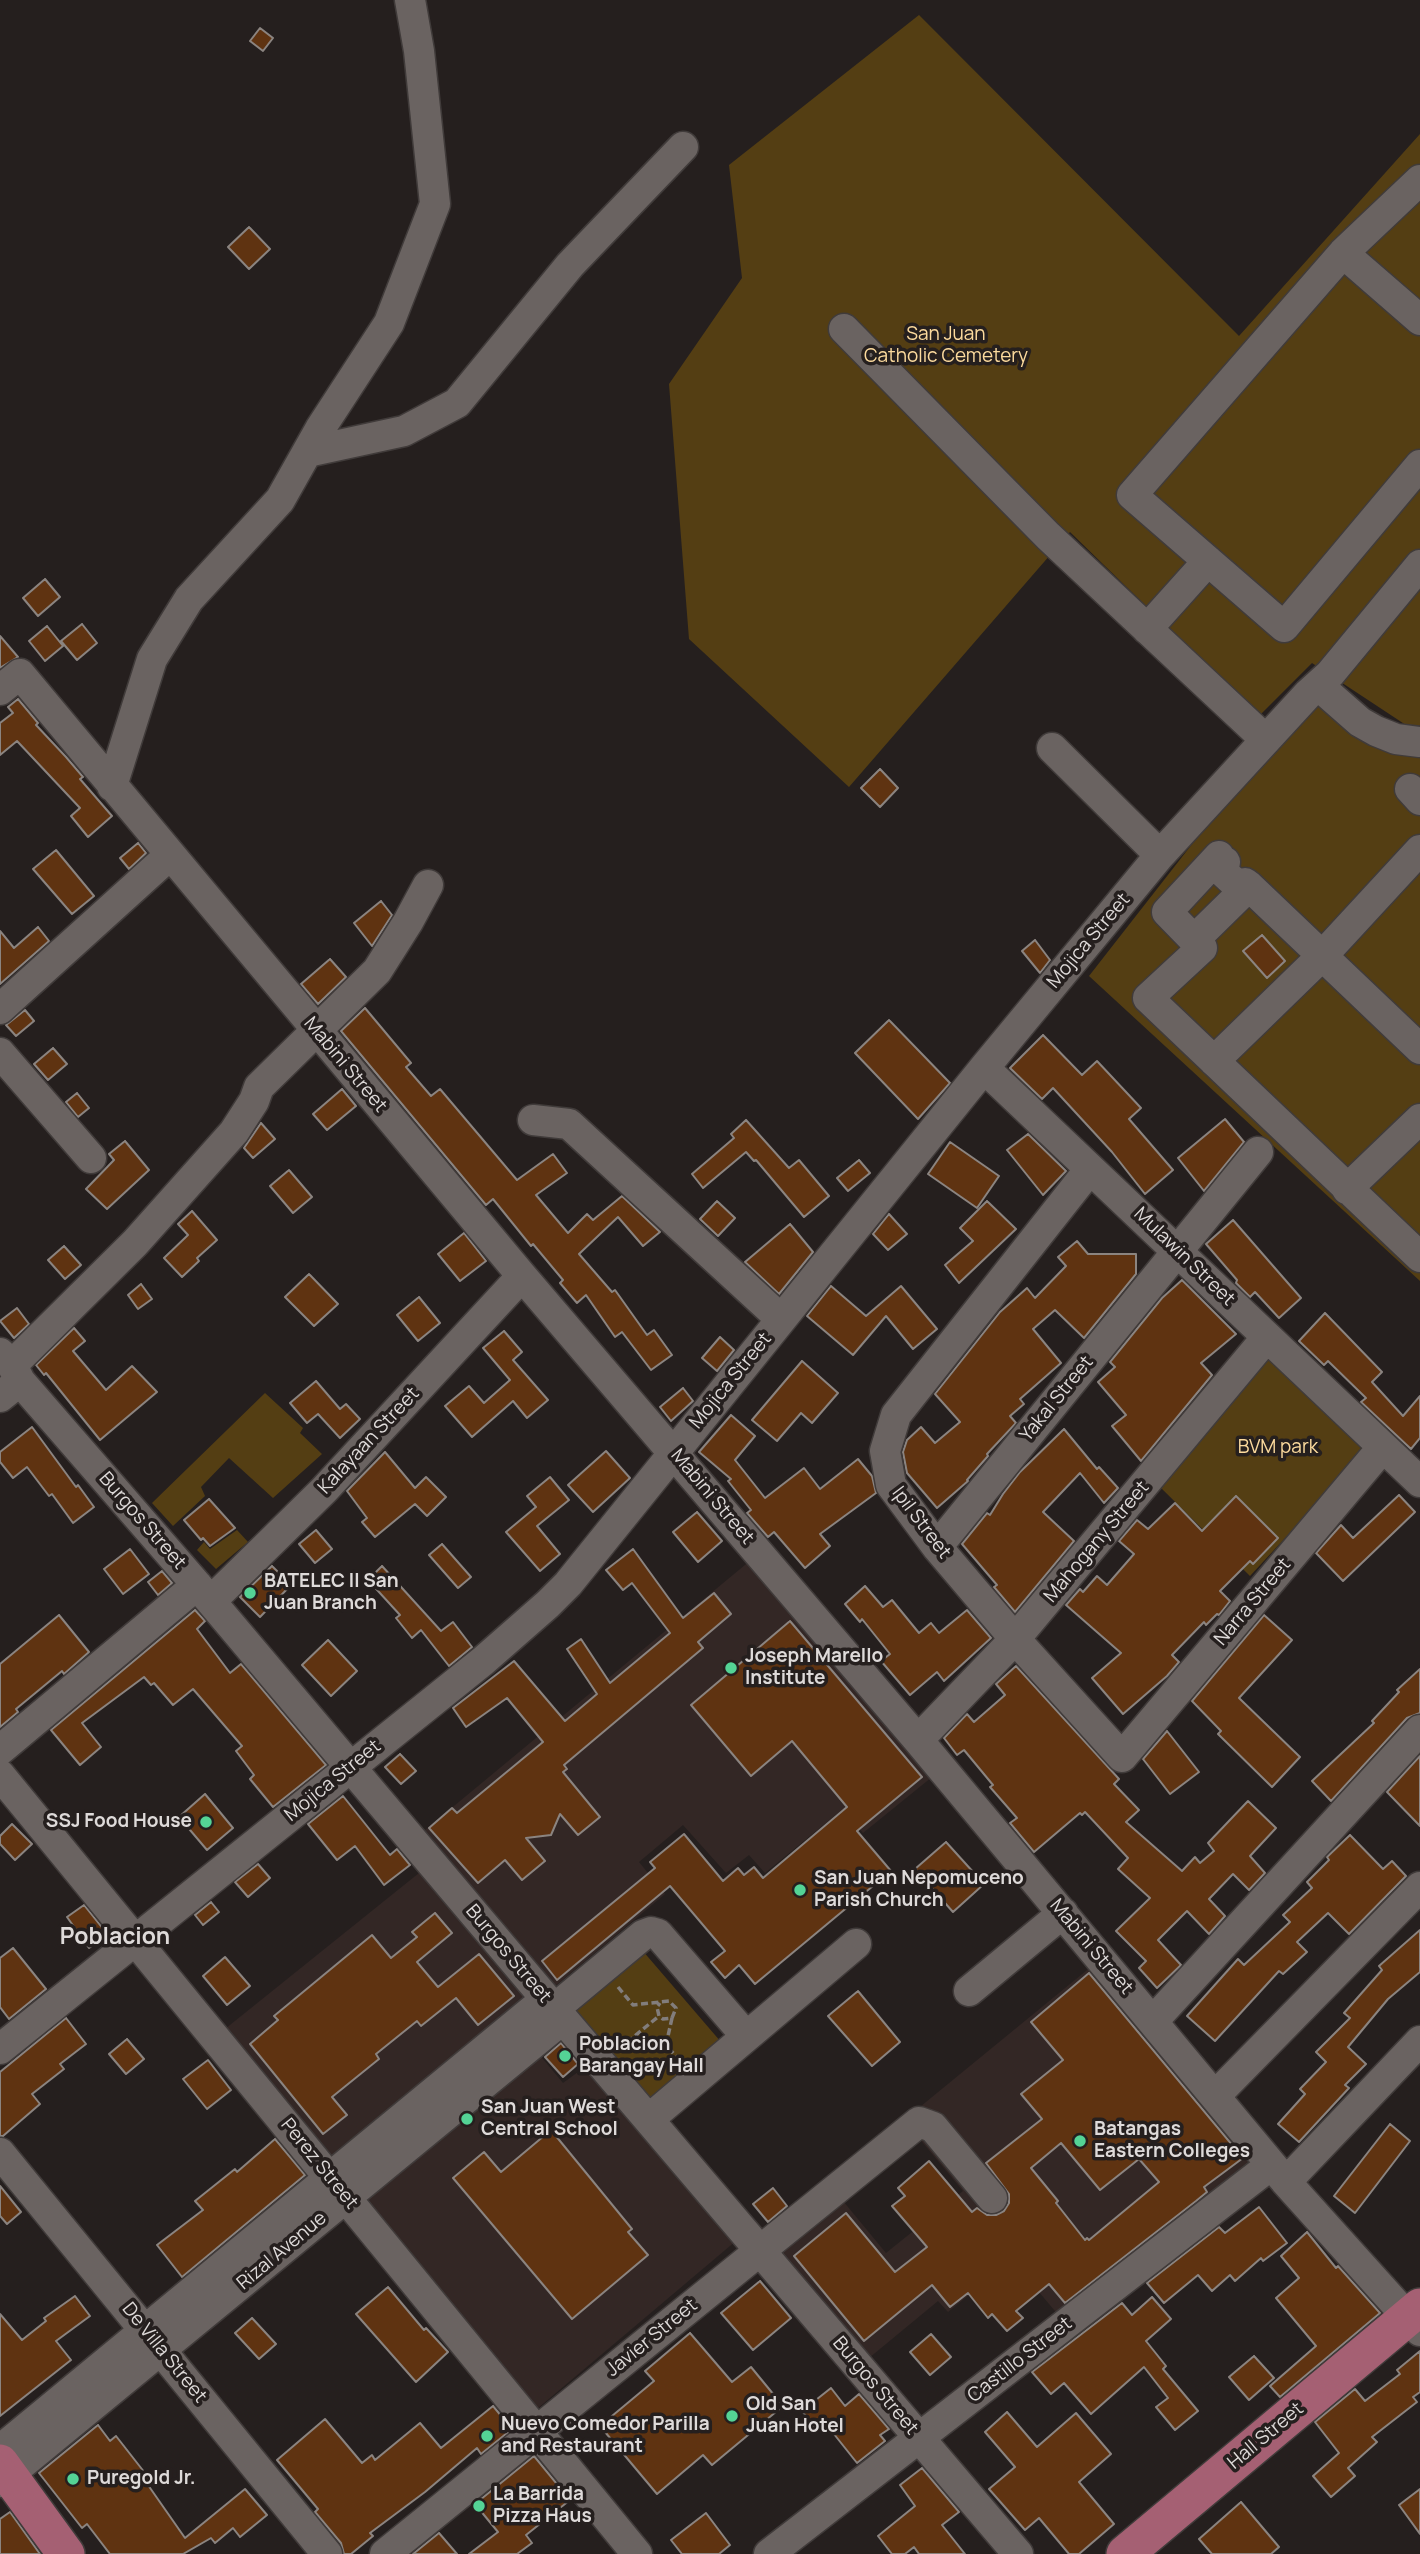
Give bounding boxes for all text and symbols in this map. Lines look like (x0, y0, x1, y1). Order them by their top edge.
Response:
park label: San Juan Catholic Cemetery (864, 324, 1028, 368)
street label: Mojica Street (1043, 889, 1135, 993)
street label: Mabini Street (298, 1013, 392, 1117)
street label: Mulawin Street (1129, 1203, 1239, 1311)
street label: Mojica Street (685, 1328, 777, 1434)
street label: Yakal Street (1016, 1352, 1098, 1446)
street label: Kalayaan Street (314, 1383, 424, 1499)
park label: BVM park (1238, 1437, 1318, 1459)
street label: Mabini Street (665, 1445, 759, 1549)
street label: Burgos Street (94, 1468, 190, 1574)
street label: Mahogany Street (1040, 1477, 1154, 1607)
street label: Ipil Street (887, 1483, 955, 1563)
street label: Narra Street (1210, 1554, 1296, 1650)
place label: BATELEC II San Juan Branch (264, 1571, 399, 1615)
marker: BATELEC II San Juan Branch (242, 1585, 258, 1601)
place label: Joseph Marello Institute (745, 1646, 883, 1690)
marker: Joseph Marello Institute (723, 1660, 739, 1676)
street label: Mojica Street (280, 1735, 386, 1827)
place label: SSJ Food House (46, 1811, 192, 1833)
marker: SSJ Food House (198, 1814, 214, 1830)
place label: San Juan Nepomuceno Parish Church (814, 1868, 1024, 1912)
marker: San Juan Nepomuceno Parish Church (792, 1882, 808, 1898)
street label: Mabini Street (1044, 1895, 1138, 1999)
street label: Burgos Street (460, 1900, 556, 2008)
district label: Poblacion (60, 1924, 170, 1952)
place label: Poblacion Barangay Hall (579, 2034, 704, 2078)
marker: Poblacion Barangay Hall (557, 2048, 573, 2064)
place label: San Juan West Central School (481, 2097, 618, 2141)
marker: San Juan West Central School (459, 2111, 475, 2127)
street label: Perez Street (276, 2114, 362, 2214)
place label: Batangas Eastern Colleges (1094, 2119, 1250, 2163)
marker: Batangas Eastern Colleges (1072, 2133, 1088, 2149)
street label: Rizal Avenue (233, 2207, 331, 2295)
street label: Javier Street (602, 2294, 702, 2382)
street label: De Villa Street (117, 2298, 211, 2408)
street label: Castillo Street (963, 2312, 1077, 2408)
street label: Burgos Street (827, 2332, 923, 2440)
place label: Old San Juan Hotel (746, 2394, 844, 2438)
street label: Hall Street (1223, 2398, 1309, 2474)
marker: Old San Juan Hotel (724, 2408, 740, 2424)
place label: Nuevo Comedor Parilla and Restaurant (501, 2414, 710, 2458)
marker: Nuevo Comedor Parilla and Restaurant (479, 2428, 495, 2444)
place label: Puregold Jr. (87, 2468, 195, 2490)
marker: Puregold Jr. (65, 2471, 81, 2487)
place label: La Barrida Pizza Haus (493, 2484, 592, 2528)
marker: La Barrida Pizza Haus (471, 2498, 487, 2514)

